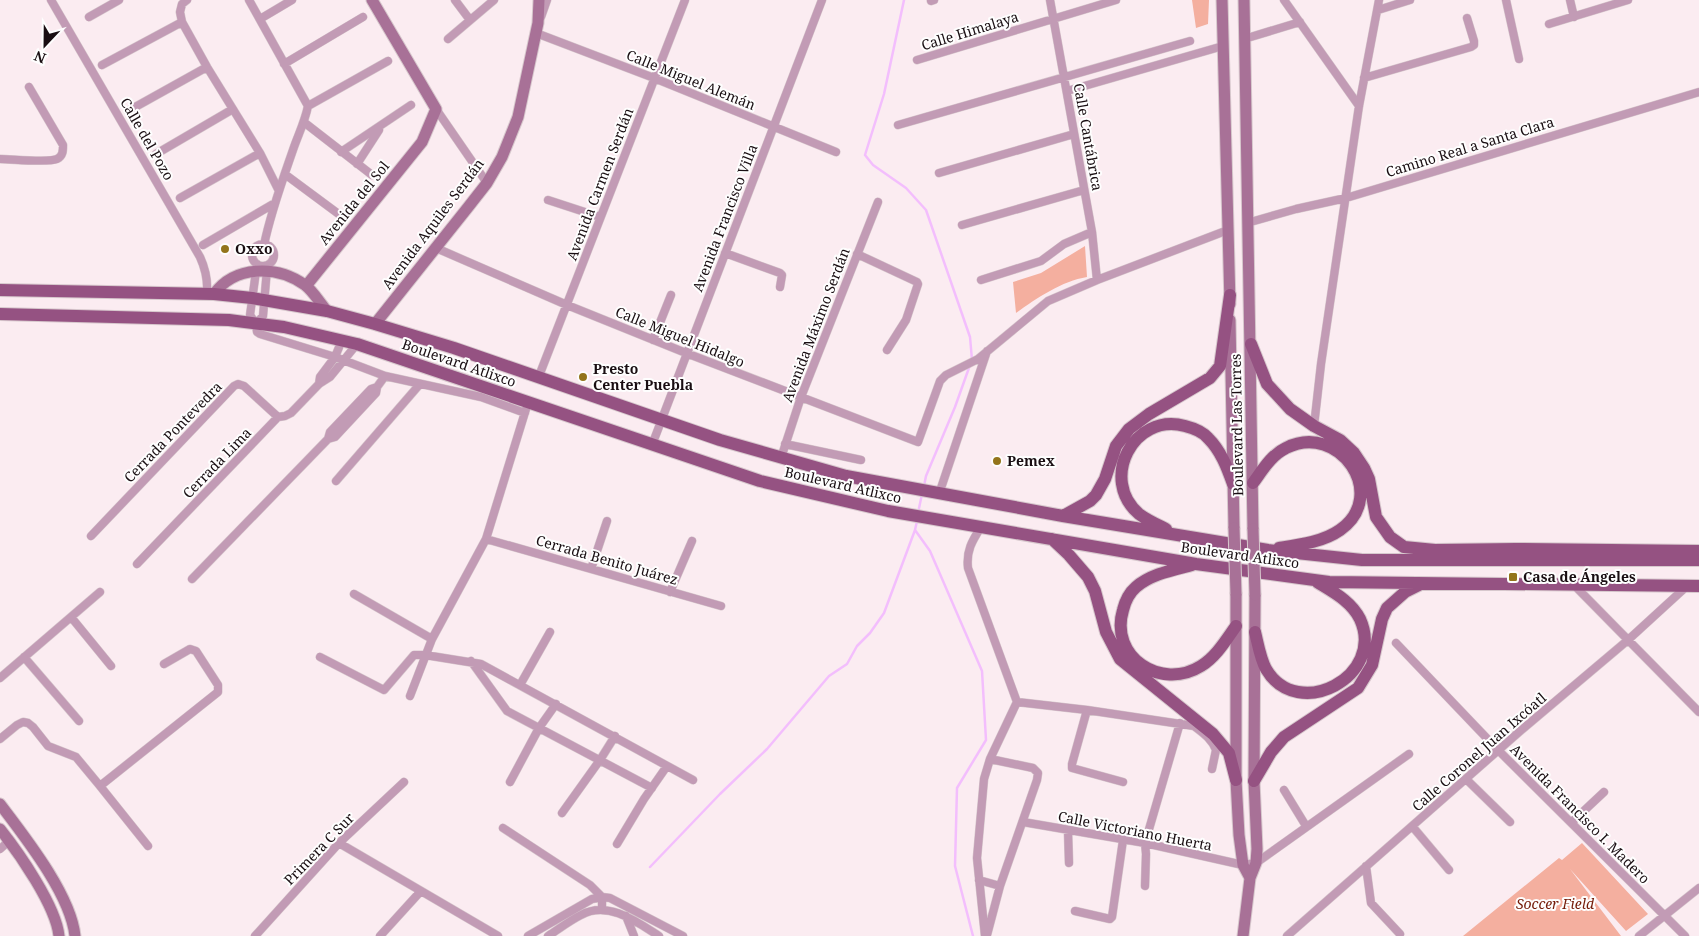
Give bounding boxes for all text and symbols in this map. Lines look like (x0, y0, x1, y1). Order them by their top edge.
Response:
street label: Calle Himalaya (919, 7, 1021, 54)
north arrow (20, 20, 70, 70)
street label: Calle Miguel Alemán (624, 45, 759, 114)
text: N (31, 47, 49, 68)
street label: Calle Cantábrica (1070, 82, 1107, 192)
street label: Calle del Pozo (116, 94, 179, 183)
street label: Avenida Carmen Serdán (562, 105, 637, 263)
street label: Camino Real a Santa Clara (1383, 112, 1556, 181)
street label: Avenida Francisco Villa (688, 141, 761, 294)
street label: Avenida Aquiles Serdán (377, 155, 488, 293)
street label: Avenida del Sol (314, 156, 394, 248)
place label: Oxxo (235, 239, 273, 258)
marker: Oxxo (219, 243, 231, 255)
street label: Avenida Máximo Serdán (777, 245, 854, 405)
street label: Calle Miguel Hidalgo (613, 302, 748, 371)
street label: Boulevard Atlixco (400, 334, 519, 391)
street label: Boulevard Las Torres (1226, 354, 1247, 496)
place label: Presto Center Puebla (593, 359, 693, 394)
marker: Presto Center Puebla (577, 371, 589, 383)
street label: Cerrada Pontevedra (119, 377, 226, 486)
street label: Cerrada Lima (178, 423, 255, 502)
place label: Pemex (1007, 451, 1055, 470)
marker: Pemex (991, 455, 1003, 467)
street label: Boulevard Atlixco (783, 462, 903, 507)
street label: Cerrada Benito Juárez (534, 530, 680, 589)
street label: Boulevard Atlixco (1180, 537, 1301, 572)
place label: Casa de Ángeles (1523, 567, 1636, 586)
marker: Casa de Ángeles (1507, 571, 1519, 583)
street label: Calle Coronel Juan Ixcóatl (1408, 688, 1550, 815)
street label: Avenida Francisco I. Madero (1506, 740, 1654, 888)
street label: Calle Victoriano Huerta (1056, 806, 1214, 855)
street label: Primera C Sur (279, 808, 358, 889)
park label: Soccer Field (1516, 894, 1595, 913)

